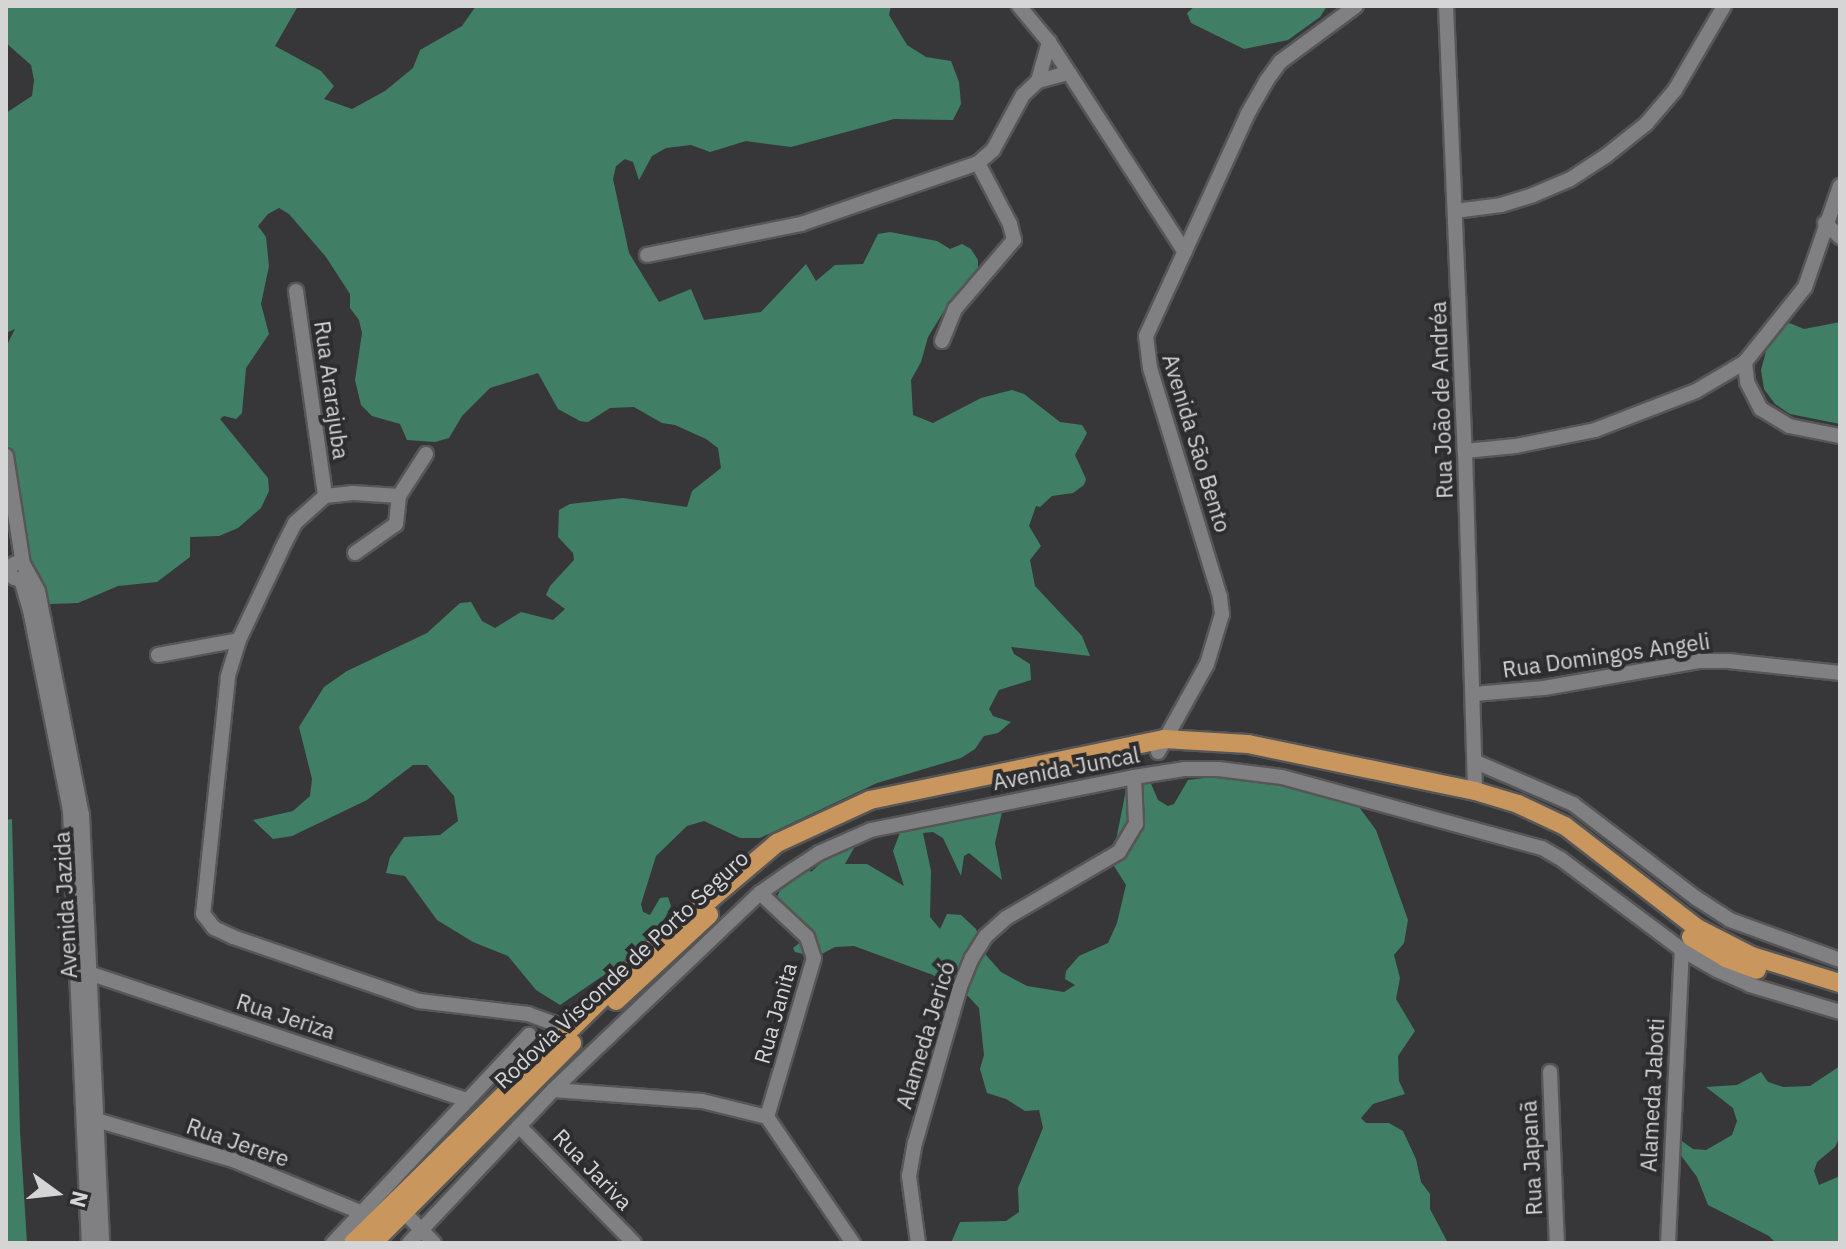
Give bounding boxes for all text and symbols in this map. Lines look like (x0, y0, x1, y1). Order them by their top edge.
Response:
street label: Rua João de Andréa (1424, 301, 1458, 499)
street label: Rua Ararajuba (309, 319, 355, 461)
street label: Avenida São Bento (1157, 351, 1237, 535)
street label: Rua Domingos Angeli (1501, 627, 1711, 683)
street label: Avenida Juncal (990, 741, 1142, 795)
street label: Avenida Jazida (48, 831, 82, 979)
street label: Rodovia Visconde de Porto Seguro (489, 844, 753, 1094)
street label: Alameda Jericó (890, 958, 960, 1112)
street label: Rua Janita (748, 959, 802, 1067)
street label: Rua Jeriza (233, 988, 339, 1044)
street label: Alameda Jaboti (1635, 1017, 1669, 1173)
street label: Rua Japanã (1515, 1100, 1547, 1216)
street label: Rua Jerere (183, 1112, 293, 1172)
street label: Rua Jariva (548, 1123, 638, 1215)
north arrow (16, 1153, 96, 1233)
text: N (64, 1188, 96, 1211)

